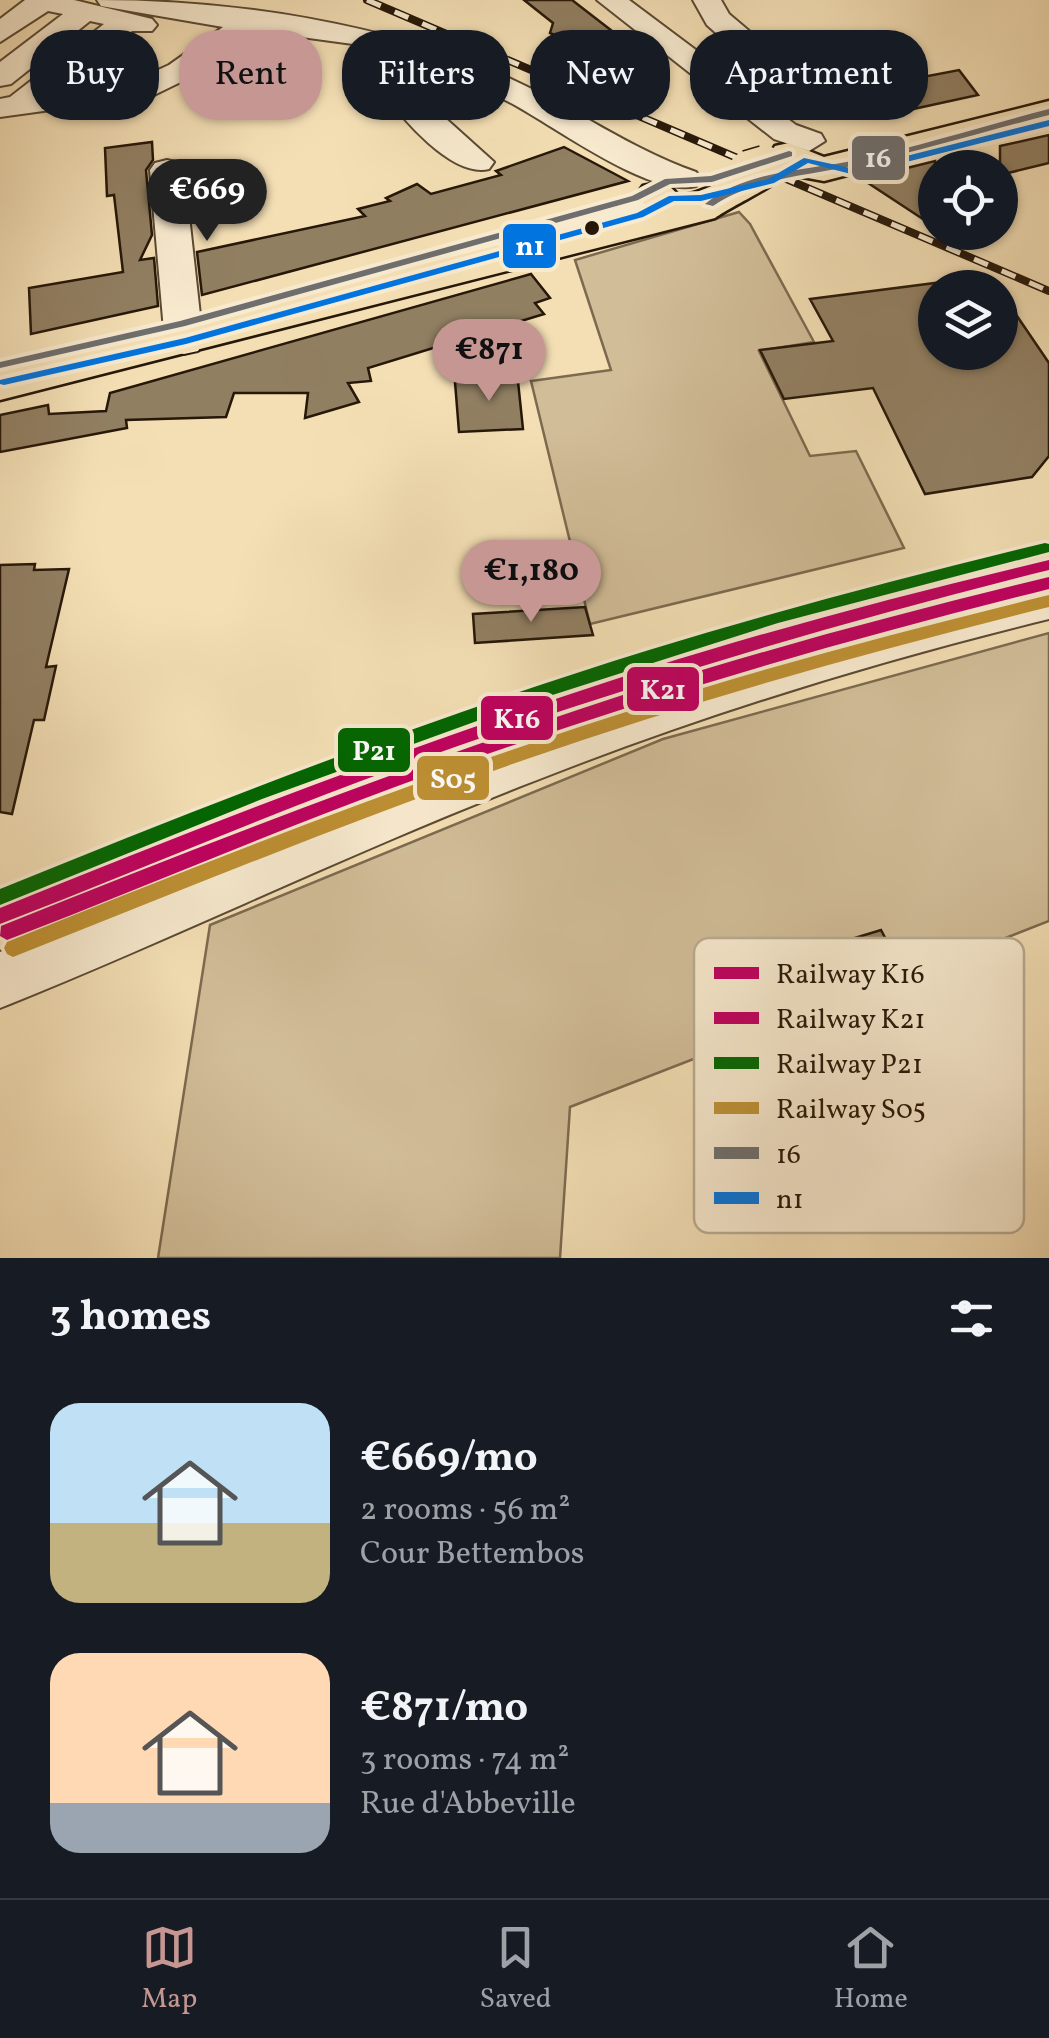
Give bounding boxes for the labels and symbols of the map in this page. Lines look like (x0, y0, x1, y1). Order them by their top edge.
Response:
line badge: 16 (850, 134, 907, 182)
text: 16 (865, 140, 891, 179)
pin: €669 (148, 159, 266, 244)
unlabelled marker (582, 218, 602, 238)
line badge: n1 (501, 222, 558, 270)
text: n1 (515, 228, 545, 267)
pin: €871 (430, 319, 548, 404)
pin: €1,180 (450, 540, 612, 625)
line badge: K21 (625, 665, 701, 713)
text: K21 (640, 672, 686, 711)
line badge: K16 (479, 694, 555, 742)
text: K16 (494, 701, 540, 740)
line badge: P21 (336, 726, 412, 774)
text: P21 (352, 733, 396, 772)
line badge: S05 (415, 754, 491, 802)
text: S05 (430, 761, 476, 800)
legend (694, 938, 1024, 1233)
text: Railway K16 (776, 956, 925, 995)
text: Railway K21 (776, 1001, 925, 1040)
text: Railway P21 (776, 1046, 923, 1085)
text: Railway S05 (776, 1091, 926, 1130)
text: 16 (776, 1136, 801, 1175)
text: n1 (776, 1181, 804, 1220)

